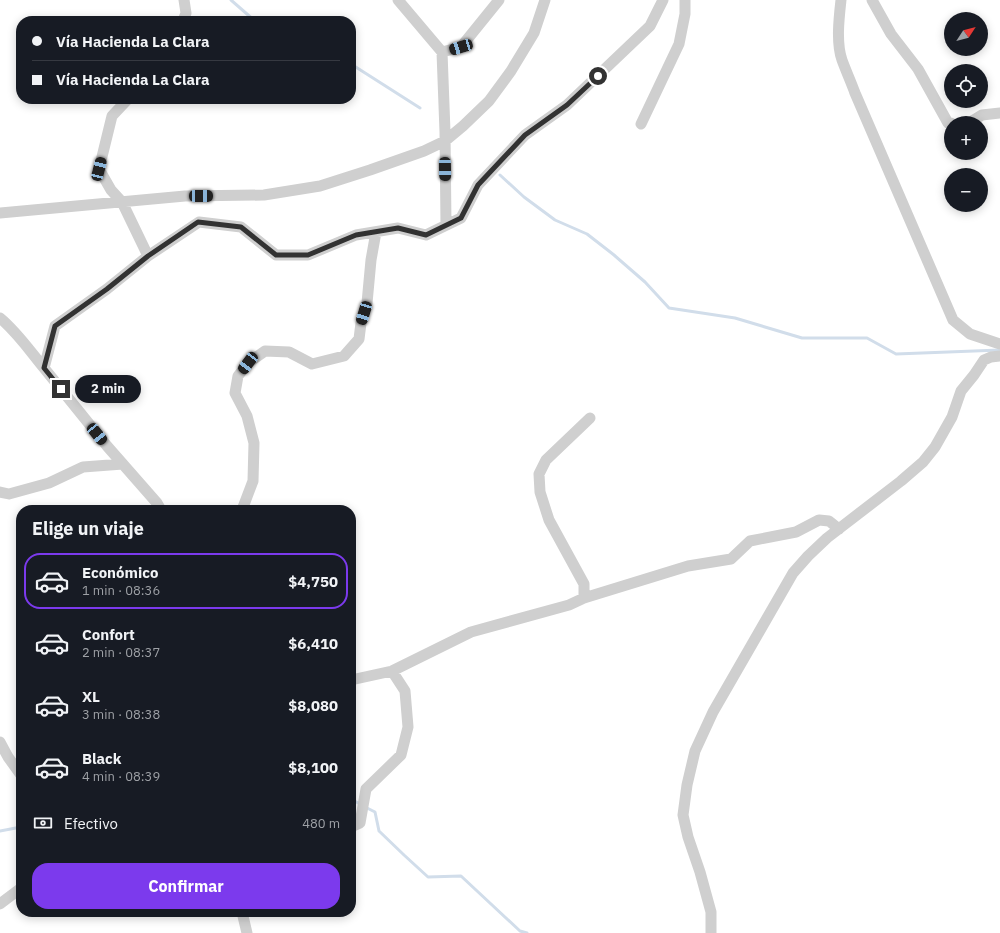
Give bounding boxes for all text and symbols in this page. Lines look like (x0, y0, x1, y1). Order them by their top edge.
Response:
north arrow (944, 12, 988, 56)
map controls (944, 12, 988, 212)
text: Vía Hacienda La Clara (56, 32, 209, 51)
car (448, 38, 474, 56)
button: locate (944, 64, 988, 108)
route start (589, 67, 607, 85)
text: Vía Hacienda La Clara (56, 70, 209, 89)
button: + (944, 116, 988, 160)
car (90, 156, 108, 182)
car (439, 157, 451, 181)
button: − (944, 168, 988, 212)
car (189, 190, 213, 202)
car (355, 300, 373, 326)
car (236, 350, 260, 376)
callout: 2 min (75, 375, 141, 403)
route end (52, 380, 70, 398)
text: 2 min (91, 380, 125, 397)
car (85, 421, 109, 447)
text: Elige un viaje (32, 517, 144, 540)
icon: car (34, 563, 70, 599)
text: Económico (82, 563, 158, 582)
text: $4,750 (288, 572, 338, 591)
text: 1 min · 08:36 (82, 582, 160, 599)
icon: car (34, 625, 70, 661)
text: Confort (82, 625, 135, 644)
text: $6,410 (288, 634, 338, 653)
text: 2 min · 08:37 (82, 644, 160, 661)
icon: car (34, 687, 70, 723)
text: XL (82, 687, 100, 706)
text: $8,080 (288, 696, 338, 715)
text: 3 min · 08:38 (82, 706, 160, 723)
icon: car (34, 749, 70, 785)
text: Black (82, 749, 122, 768)
text: $8,100 (288, 758, 338, 777)
text: 4 min · 08:39 (82, 768, 160, 785)
icon: cash (32, 812, 54, 834)
text: Efectivo (64, 814, 118, 833)
text: 480 m (302, 815, 340, 832)
button: Confirmar (32, 863, 340, 909)

